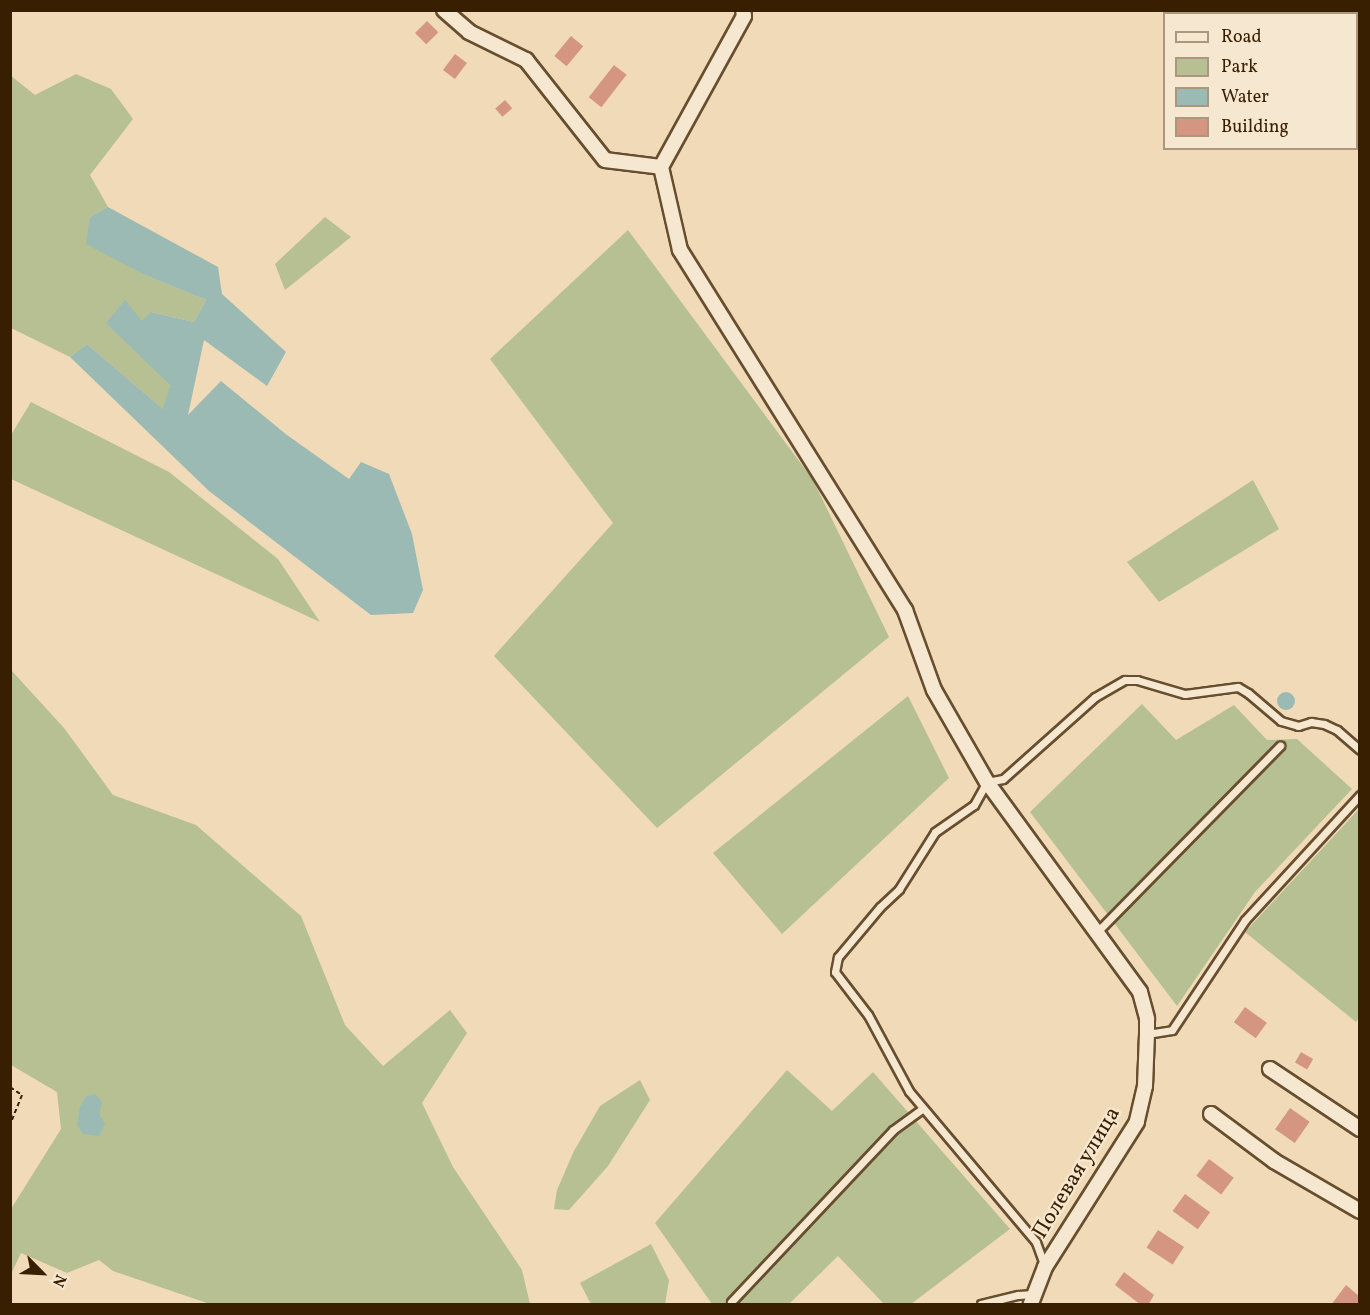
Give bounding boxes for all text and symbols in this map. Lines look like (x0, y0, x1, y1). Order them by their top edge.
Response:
legend (1163, 12, 1358, 150)
text: Road (1221, 25, 1262, 50)
text: Park (1221, 55, 1258, 80)
text: Water (1221, 85, 1269, 110)
text: Building (1221, 115, 1289, 140)
street label: Полевая улица (1027, 1102, 1127, 1244)
north arrow (12, 1243, 72, 1303)
text: N (46, 1271, 71, 1290)

